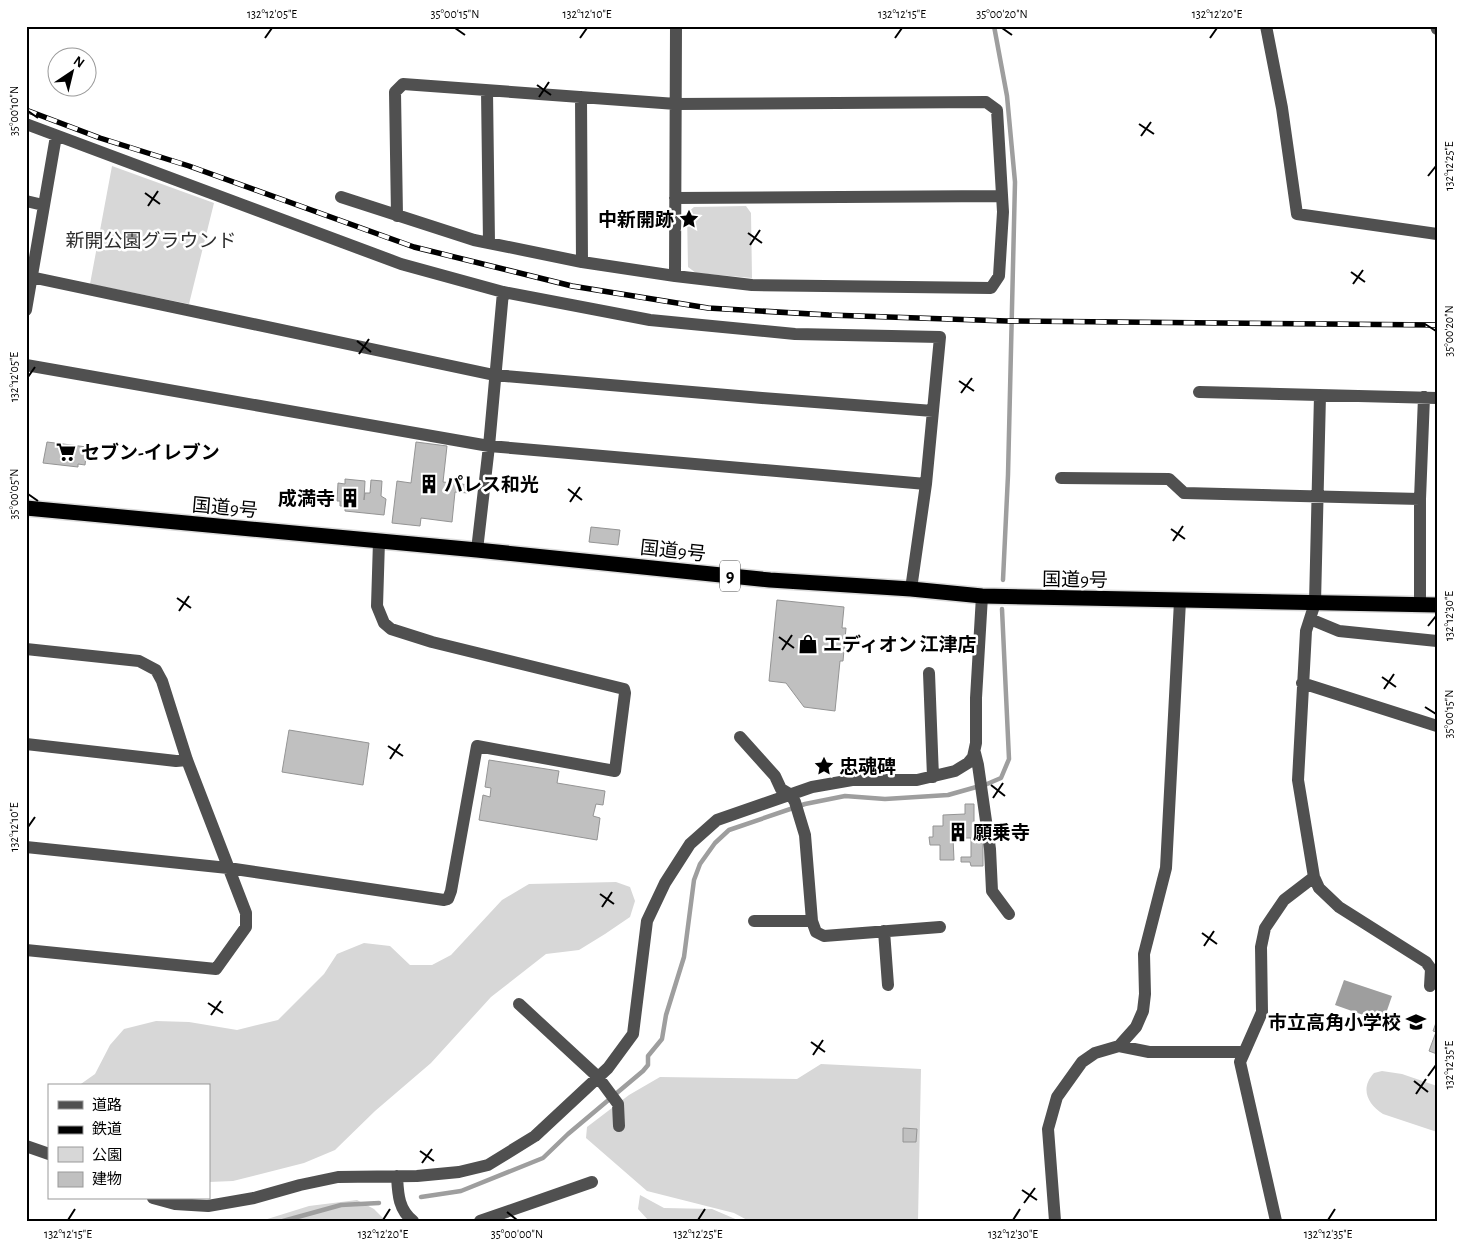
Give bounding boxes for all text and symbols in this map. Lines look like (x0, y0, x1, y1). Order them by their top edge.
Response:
text: 132°12'05"E (247, 8, 297, 20)
text: 35°00'15"N (431, 8, 479, 20)
text: 132°12'10"E (562, 8, 612, 20)
text: 132°12'15"E (878, 8, 926, 20)
text: 35°00'20"N (976, 8, 1028, 20)
text: 132°12'20"E (1192, 8, 1242, 20)
north arrow (48, 48, 98, 98)
text: N (71, 54, 87, 71)
text: 35°00'10"N (8, 86, 20, 136)
text: 132°12'25"E (1443, 141, 1455, 191)
place icon: 中新開跡 (678, 208, 700, 230)
place label: 中新開跡 (598, 210, 674, 230)
park label: 新開公園グラウンド (65, 231, 237, 251)
text: 35°00'20"N (1443, 305, 1455, 357)
text: 132°12'05"E (8, 352, 20, 402)
supermarket icon: セブン-イレブン (55, 441, 77, 463)
place label: セブン-イレブン (81, 442, 220, 463)
text: 35°00'05"N (8, 468, 20, 520)
building icon: パレス和光 (418, 473, 440, 495)
place label: パレス和光 (444, 475, 539, 495)
building icon: 成満寺 (339, 487, 361, 509)
place label: 成満寺 (278, 488, 335, 509)
street label: 国道9号 (191, 495, 259, 521)
street label: 国道9号 (639, 538, 707, 564)
road number: 9 (720, 560, 740, 592)
street label: 国道9号 (1042, 569, 1108, 591)
text: 132°12'30"E (1443, 591, 1455, 641)
shop icon: エディオン 江津店 (797, 633, 819, 655)
place label: エディオン 江津店 (823, 634, 977, 655)
text: 35°00'15"N (1443, 690, 1455, 738)
place icon: 忠魂碑 (813, 755, 835, 777)
place label: 忠魂碑 (839, 756, 896, 777)
text: 132°12'10"E (8, 802, 20, 852)
building icon: 願乗寺 (947, 821, 969, 843)
place label: 願乗寺 (973, 822, 1030, 843)
school or university icon: 市立高角小学校 (1405, 1011, 1427, 1033)
place label: 市立高角小学校 (1268, 1012, 1401, 1033)
text: 132°12'35"E (1443, 1040, 1455, 1089)
legend (48, 1084, 210, 1200)
text: 道路 (92, 1097, 122, 1113)
text: 鉄道 (92, 1121, 122, 1137)
text: 公園 (92, 1147, 122, 1163)
text: 建物 (92, 1171, 122, 1187)
text: 132°12'15"E (44, 1228, 92, 1240)
text: 132°12'20"E (358, 1228, 408, 1240)
text: 35°00'00"N (491, 1228, 543, 1240)
text: 132°12'25"E (673, 1228, 723, 1240)
text: 132°12'30"E (988, 1228, 1038, 1240)
text: 132°12'35"E (1304, 1228, 1353, 1240)

